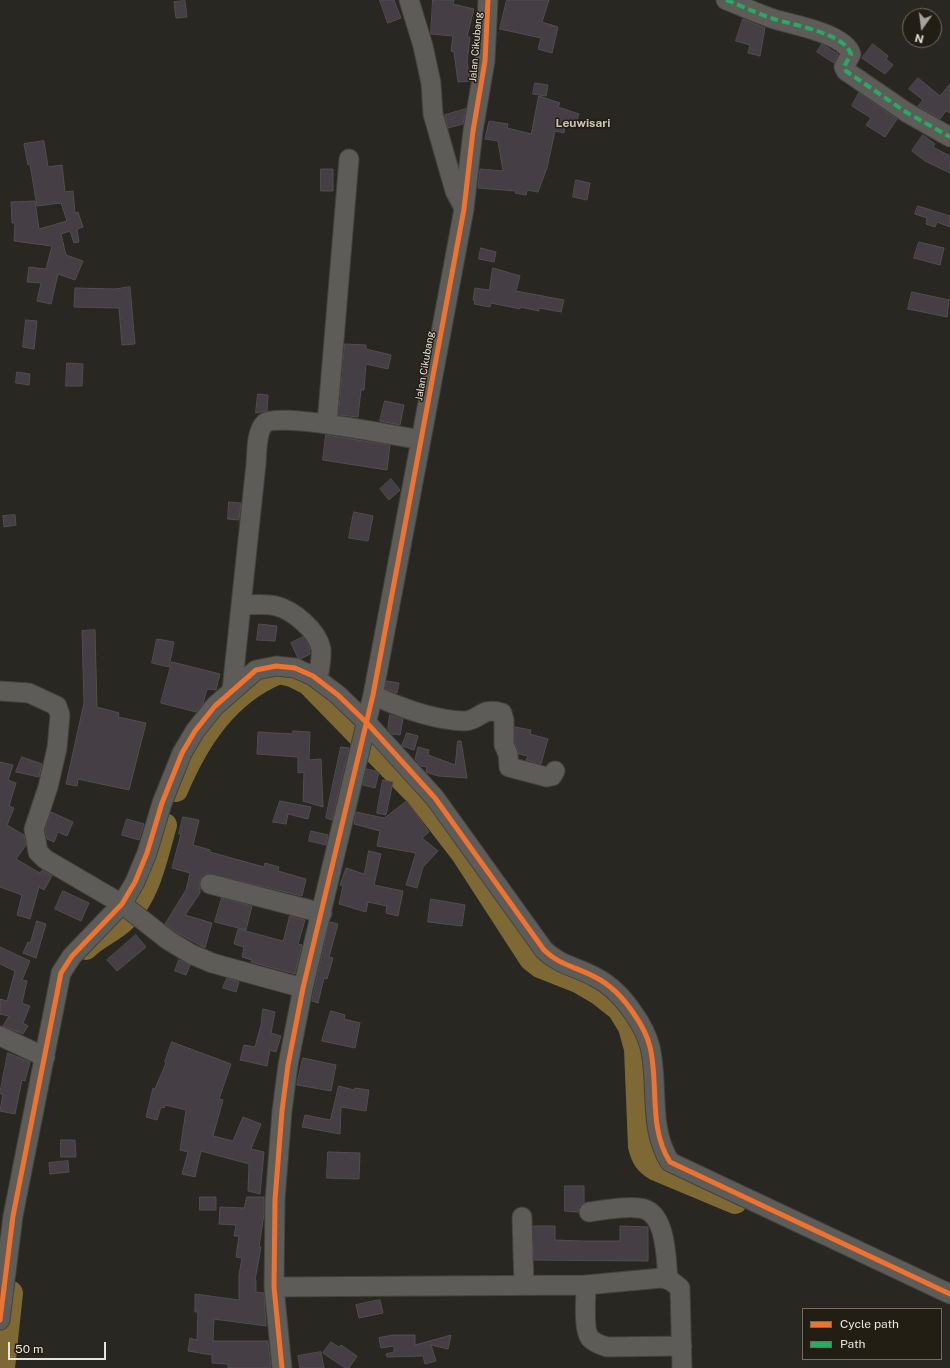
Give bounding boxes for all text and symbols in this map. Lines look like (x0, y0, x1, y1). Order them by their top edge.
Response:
north arrow (902, 8, 942, 48)
street label: Jalan Cikubang (467, 11, 485, 83)
text: N (914, 32, 925, 46)
district label: Leuwisari (556, 116, 610, 130)
street label: Jalan Cikubang (413, 330, 437, 402)
legend (802, 1308, 942, 1360)
text: Cycle path (840, 1317, 899, 1331)
scale bar (10, 1334, 108, 1360)
text: Path (840, 1337, 866, 1351)
text: 50 m (15, 1342, 43, 1356)

